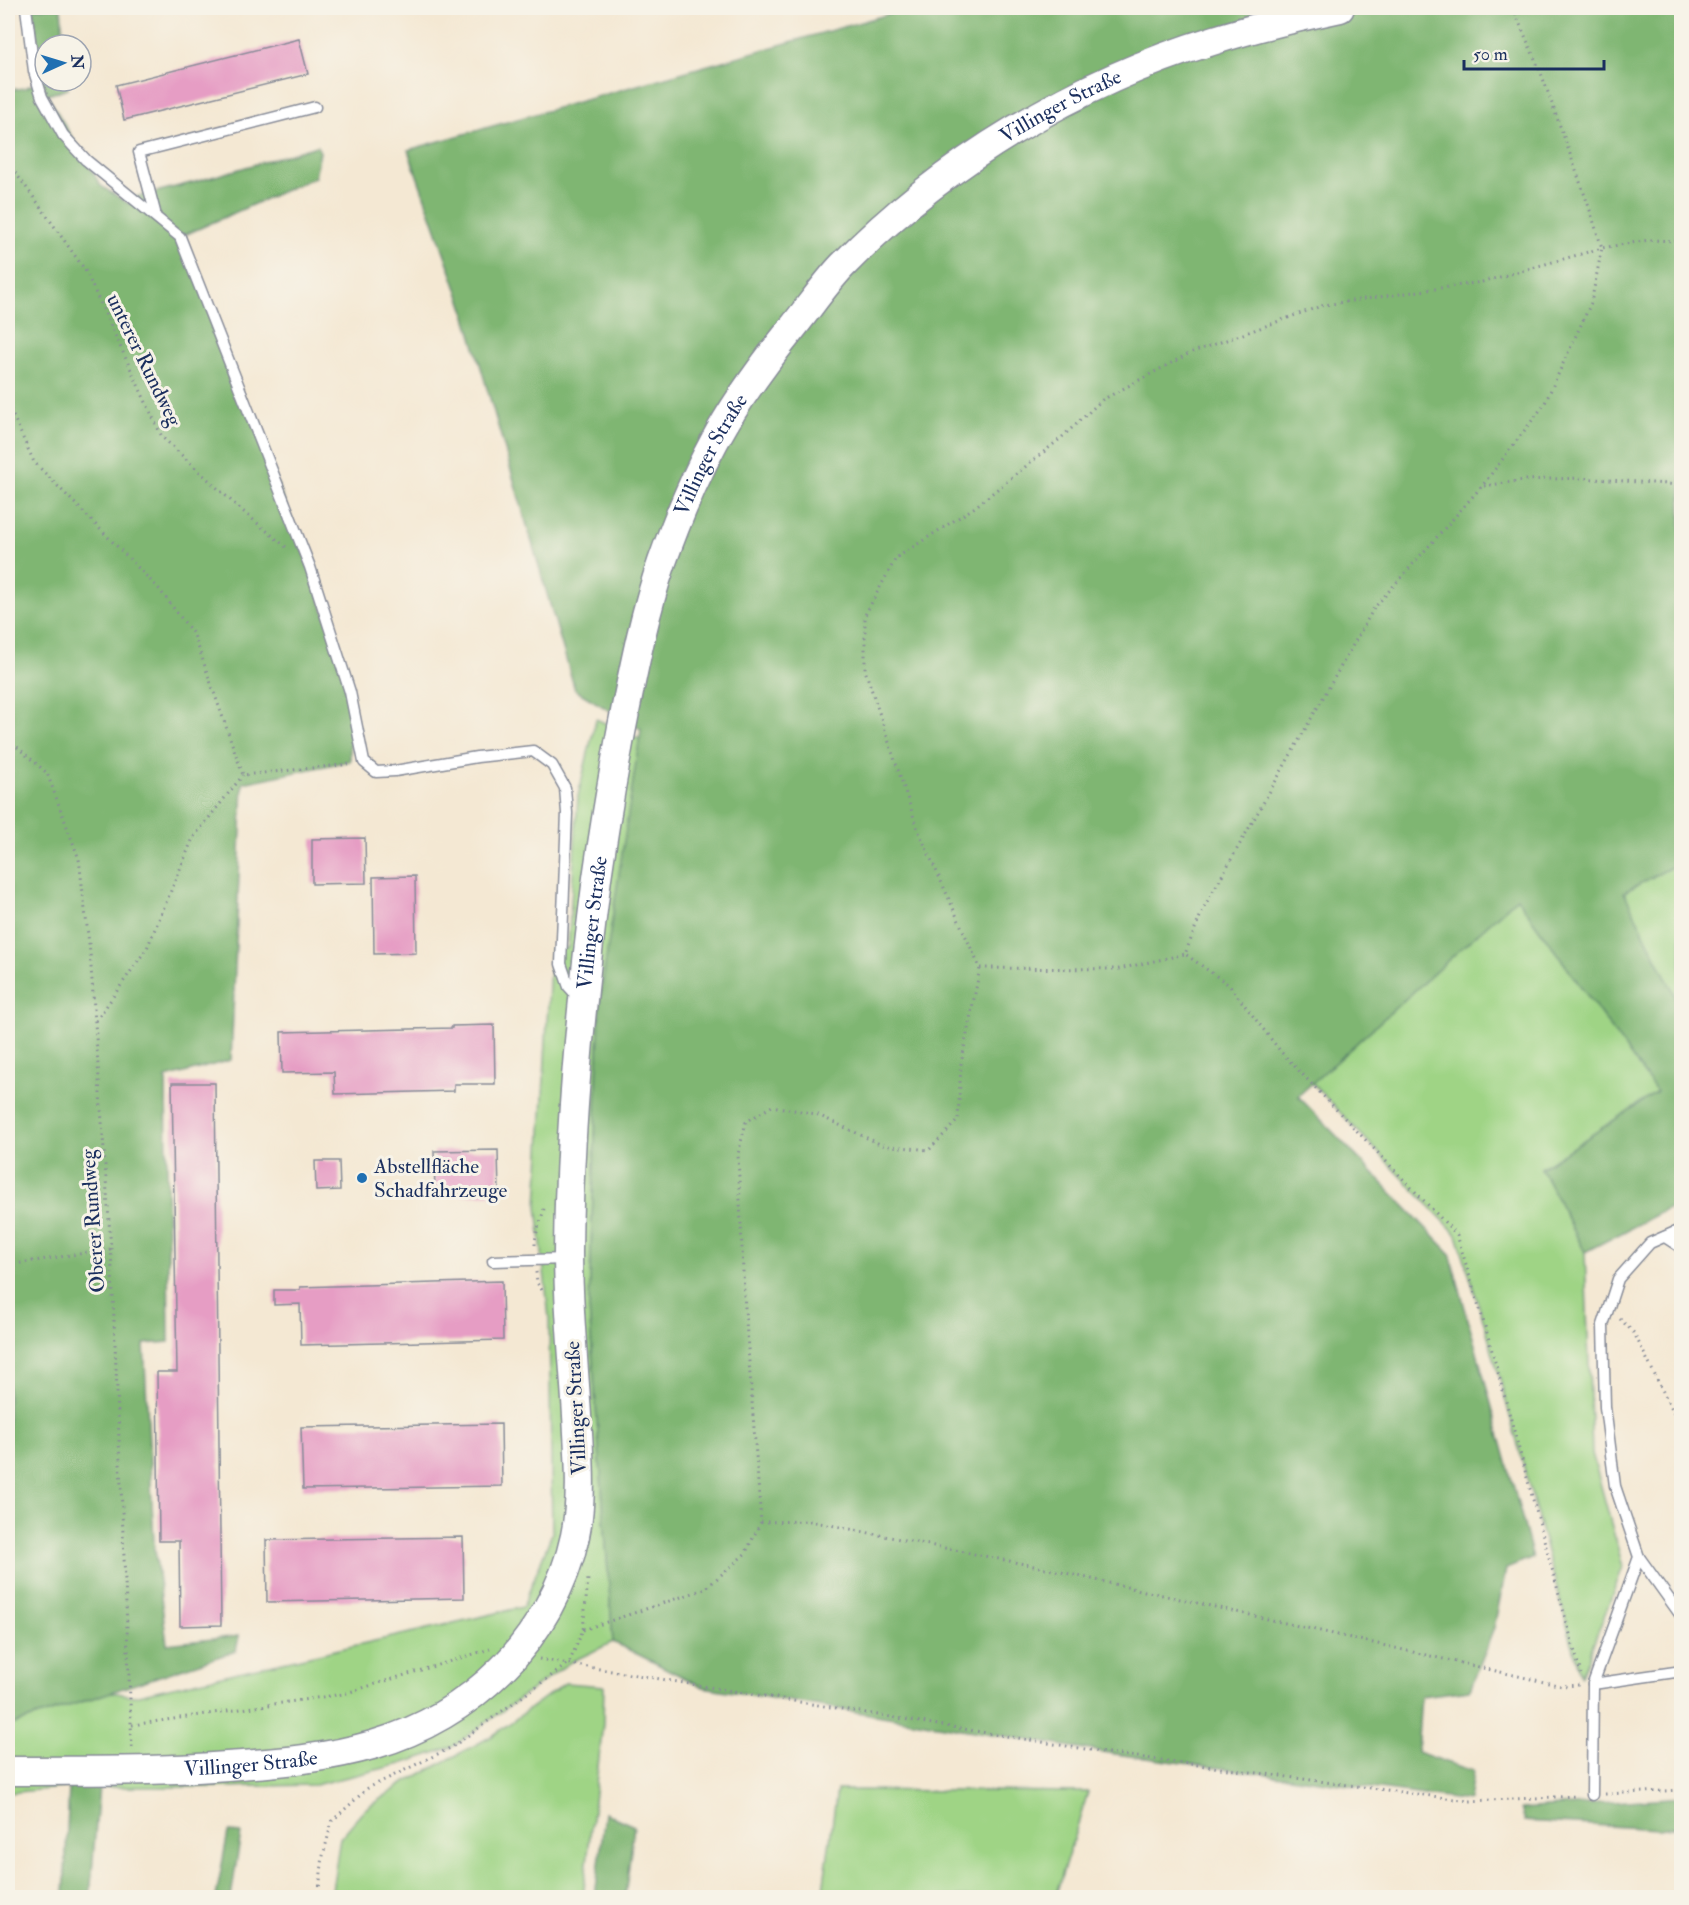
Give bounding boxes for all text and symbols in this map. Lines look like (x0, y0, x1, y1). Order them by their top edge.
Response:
north arrow (33, 33, 93, 93)
scale bar (1464, 33, 1604, 71)
text: 50 m (1473, 43, 1508, 66)
text: N (66, 53, 87, 71)
street label: Villinger Straße (995, 63, 1126, 149)
street label: unterer Rundweg (100, 289, 188, 431)
street label: Villinger Straße (668, 388, 754, 519)
street label: Villinger Straße (571, 854, 614, 991)
street label: Oberer Rundweg (74, 1148, 111, 1294)
place label: Abstellfläche Schadfahrzeuge (373, 1153, 508, 1204)
marker: Abstellfläche Schadfahrzeuge (355, 1171, 369, 1185)
street label: Villinger Straße (559, 1340, 593, 1476)
street label: Villinger Straße (183, 1744, 320, 1782)

